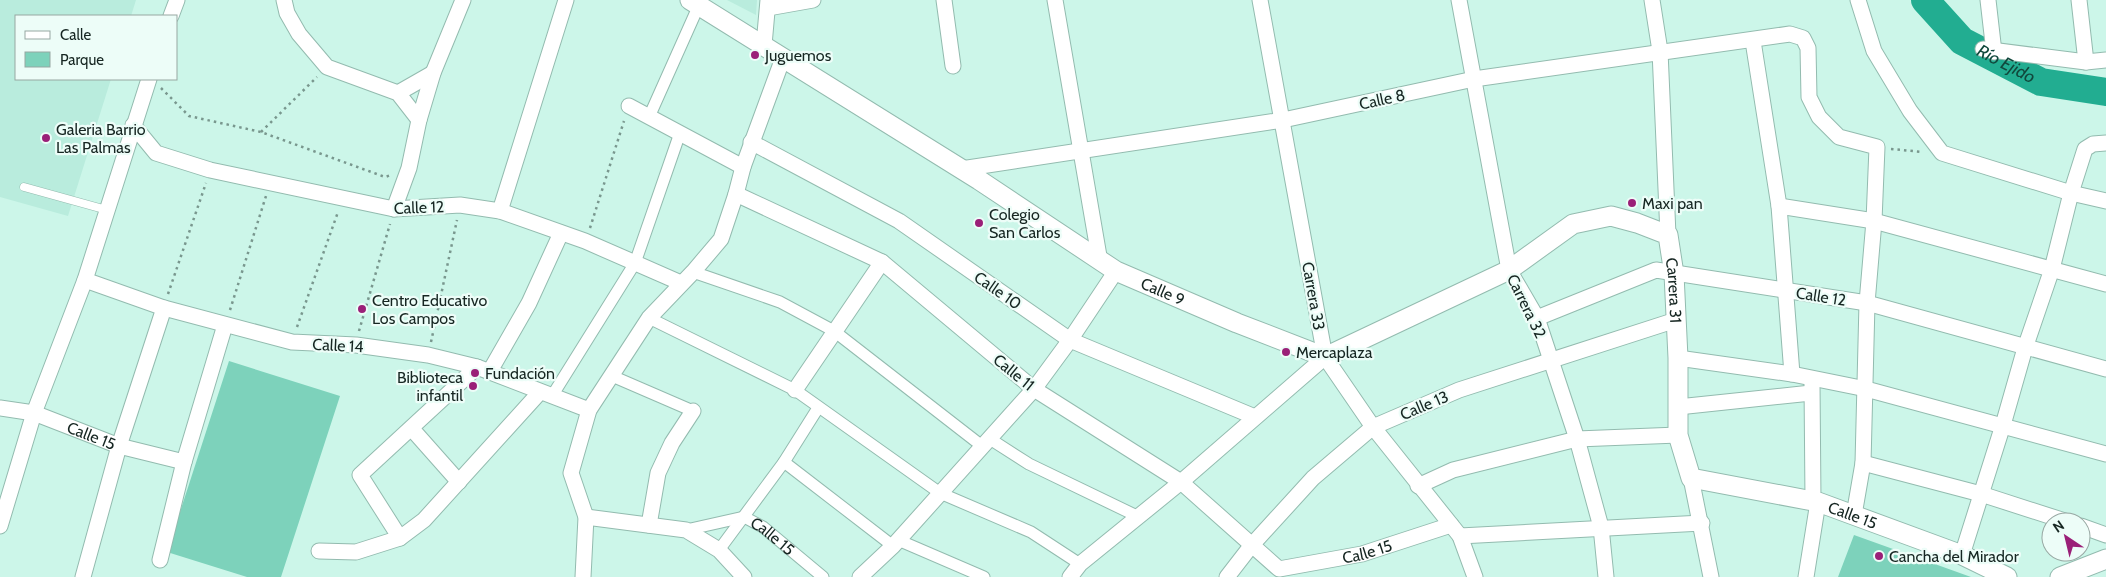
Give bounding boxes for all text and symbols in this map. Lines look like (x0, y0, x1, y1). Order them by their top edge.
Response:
legend (15, 15, 178, 80)
text: Calle (60, 26, 91, 44)
water label: Río Ejido (1973, 40, 2039, 88)
place label: Juguemos (764, 46, 832, 65)
marker: Juguemos (749, 49, 761, 61)
text: Parque (60, 51, 104, 69)
street label: Calle 8 (1357, 85, 1407, 114)
place label: Galeria Barrio Las Palmas (56, 120, 146, 157)
marker: Galeria Barrio Las Palmas (40, 132, 52, 144)
place label: Maxi pan (1642, 194, 1703, 213)
street label: Calle 12 (393, 197, 445, 218)
marker: Maxi pan (1626, 197, 1638, 209)
place label: Colegio San Carlos (989, 205, 1061, 242)
marker: Colegio San Carlos (973, 217, 985, 229)
street label: Carrera 31 (1662, 256, 1685, 324)
street label: Carrera 33 (1298, 260, 1329, 332)
street label: Calle 10 (970, 267, 1025, 313)
street label: Carrera 32 (1503, 271, 1550, 341)
street label: Calle 9 (1138, 274, 1188, 309)
street label: Calle 12 (1795, 283, 1847, 310)
place label: Centro Educativo Los Campos (372, 291, 487, 328)
marker: Centro Educativo Los Campos (356, 303, 368, 315)
street label: Calle 14 (312, 335, 364, 356)
place label: Mercaplaza (1296, 343, 1373, 362)
marker: Mercaplaza (1280, 346, 1292, 358)
street label: Calle 11 (989, 350, 1038, 395)
place label: Fundación (485, 364, 555, 383)
marker: Fundación (469, 367, 481, 379)
place label: Biblioteca infantil (397, 368, 463, 405)
marker: Biblioteca infantil (467, 380, 479, 392)
street label: Calle 13 (1397, 387, 1451, 424)
street label: Calle 15 (64, 418, 118, 454)
street label: Calle 15 (1825, 498, 1880, 533)
north arrow (2041, 512, 2091, 562)
street label: Calle 15 (747, 513, 798, 559)
text: N (2049, 516, 2068, 537)
street label: Calle 15 (1341, 536, 1394, 567)
place label: Cancha del Mirador (1889, 547, 2020, 566)
marker: Cancha del Mirador (1873, 550, 1885, 562)

